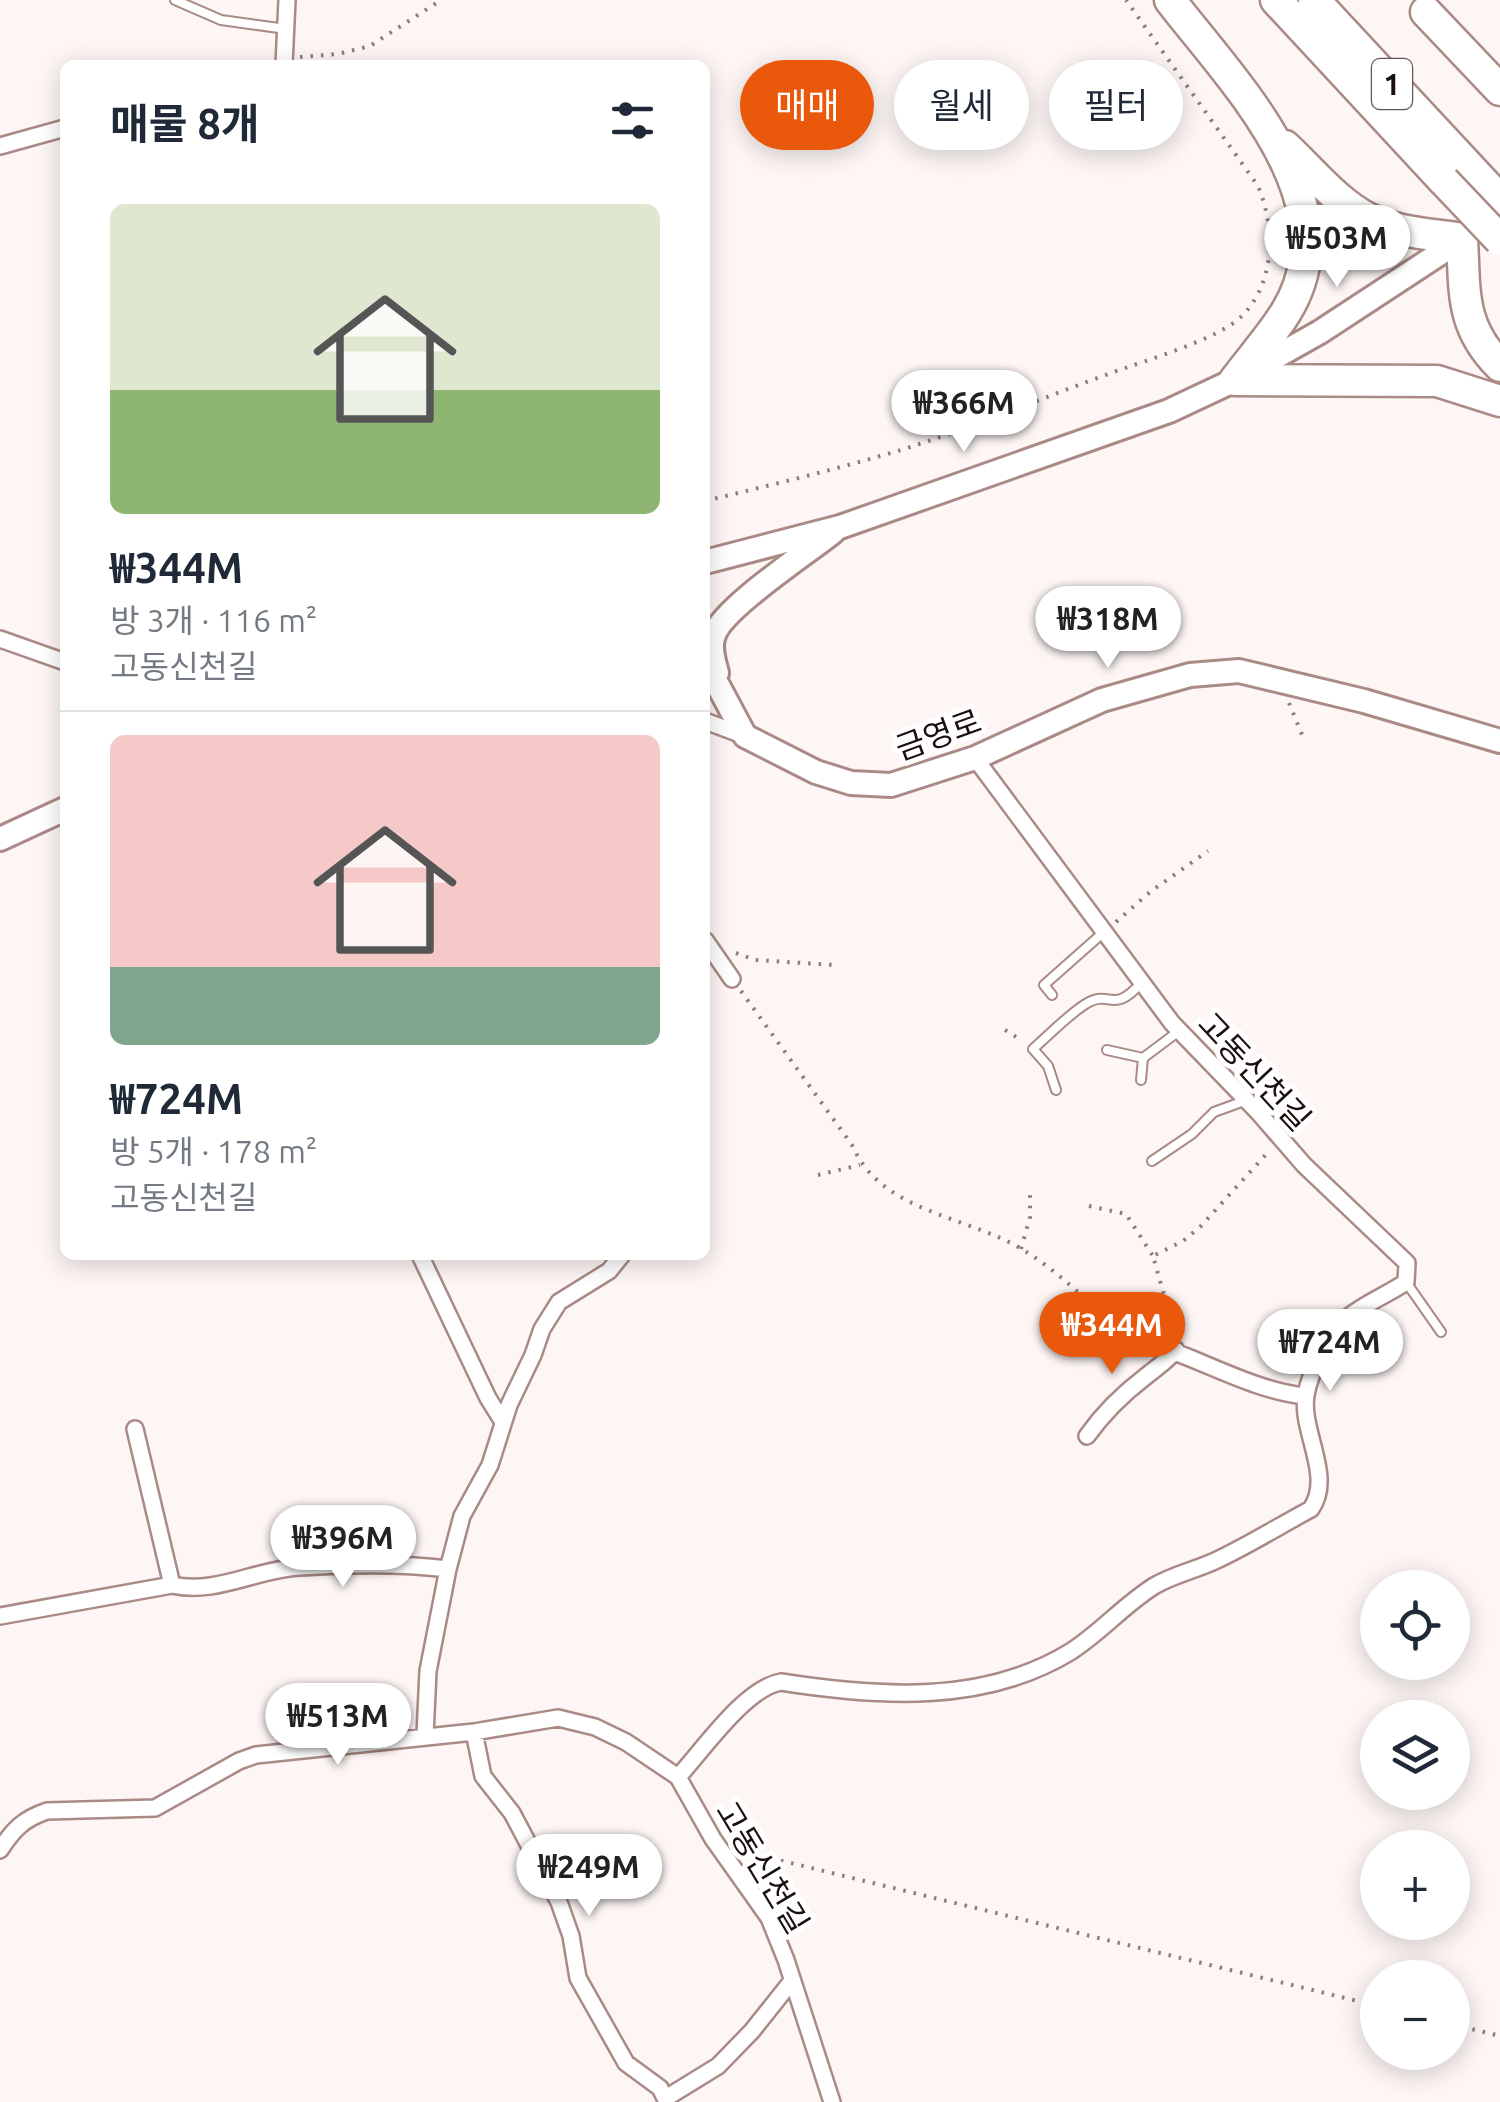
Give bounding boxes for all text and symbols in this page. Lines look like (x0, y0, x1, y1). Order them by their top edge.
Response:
road number: 1 (1372, 59, 1412, 109)
chip: 매매 (740, 60, 874, 150)
chip: 월세 (894, 60, 1029, 150)
chip: 필터 (1049, 60, 1183, 150)
icon: filters (605, 93, 660, 148)
text: 매물 8개 (110, 100, 260, 147)
pin: ₩503M (1267, 205, 1407, 290)
text: ₩503M (1286, 219, 1388, 255)
icon: home (295, 269, 475, 449)
pin: ₩366M (894, 370, 1034, 455)
text: ₩366M (913, 384, 1015, 420)
text: ₩344M (110, 544, 243, 591)
pin: ₩318M (1038, 586, 1178, 671)
text: ₩318M (1057, 600, 1159, 636)
text: 방 3개 · 116 m² (110, 602, 317, 638)
text: 고동신천길 (110, 648, 257, 684)
street label: 금영로 (890, 702, 986, 766)
icon: home (295, 800, 475, 980)
street label: 고동신천길 (1192, 1005, 1318, 1137)
text: ₩724M (110, 1075, 243, 1122)
text: 방 5개 · 178 m² (110, 1133, 317, 1169)
text: 고동신천길 (110, 1179, 257, 1215)
pin: ₩344M (1042, 1292, 1182, 1377)
text: ₩344M (1061, 1306, 1163, 1342)
pin: ₩724M (1260, 1309, 1400, 1394)
text: ₩724M (1279, 1323, 1381, 1359)
pin: ₩396M (273, 1505, 413, 1590)
text: ₩396M (292, 1519, 394, 1555)
map controls (1360, 1570, 1470, 2070)
button: locate (1360, 1570, 1470, 1680)
pin: ₩513M (268, 1683, 408, 1768)
text: ₩513M (287, 1697, 389, 1733)
button: layers (1360, 1700, 1470, 1810)
street label: 고동신천길 (710, 1795, 816, 1939)
button: + (1360, 1830, 1470, 1940)
pin: ₩249M (519, 1834, 659, 1919)
text: ₩249M (538, 1848, 640, 1884)
button: − (1360, 1960, 1470, 2070)

